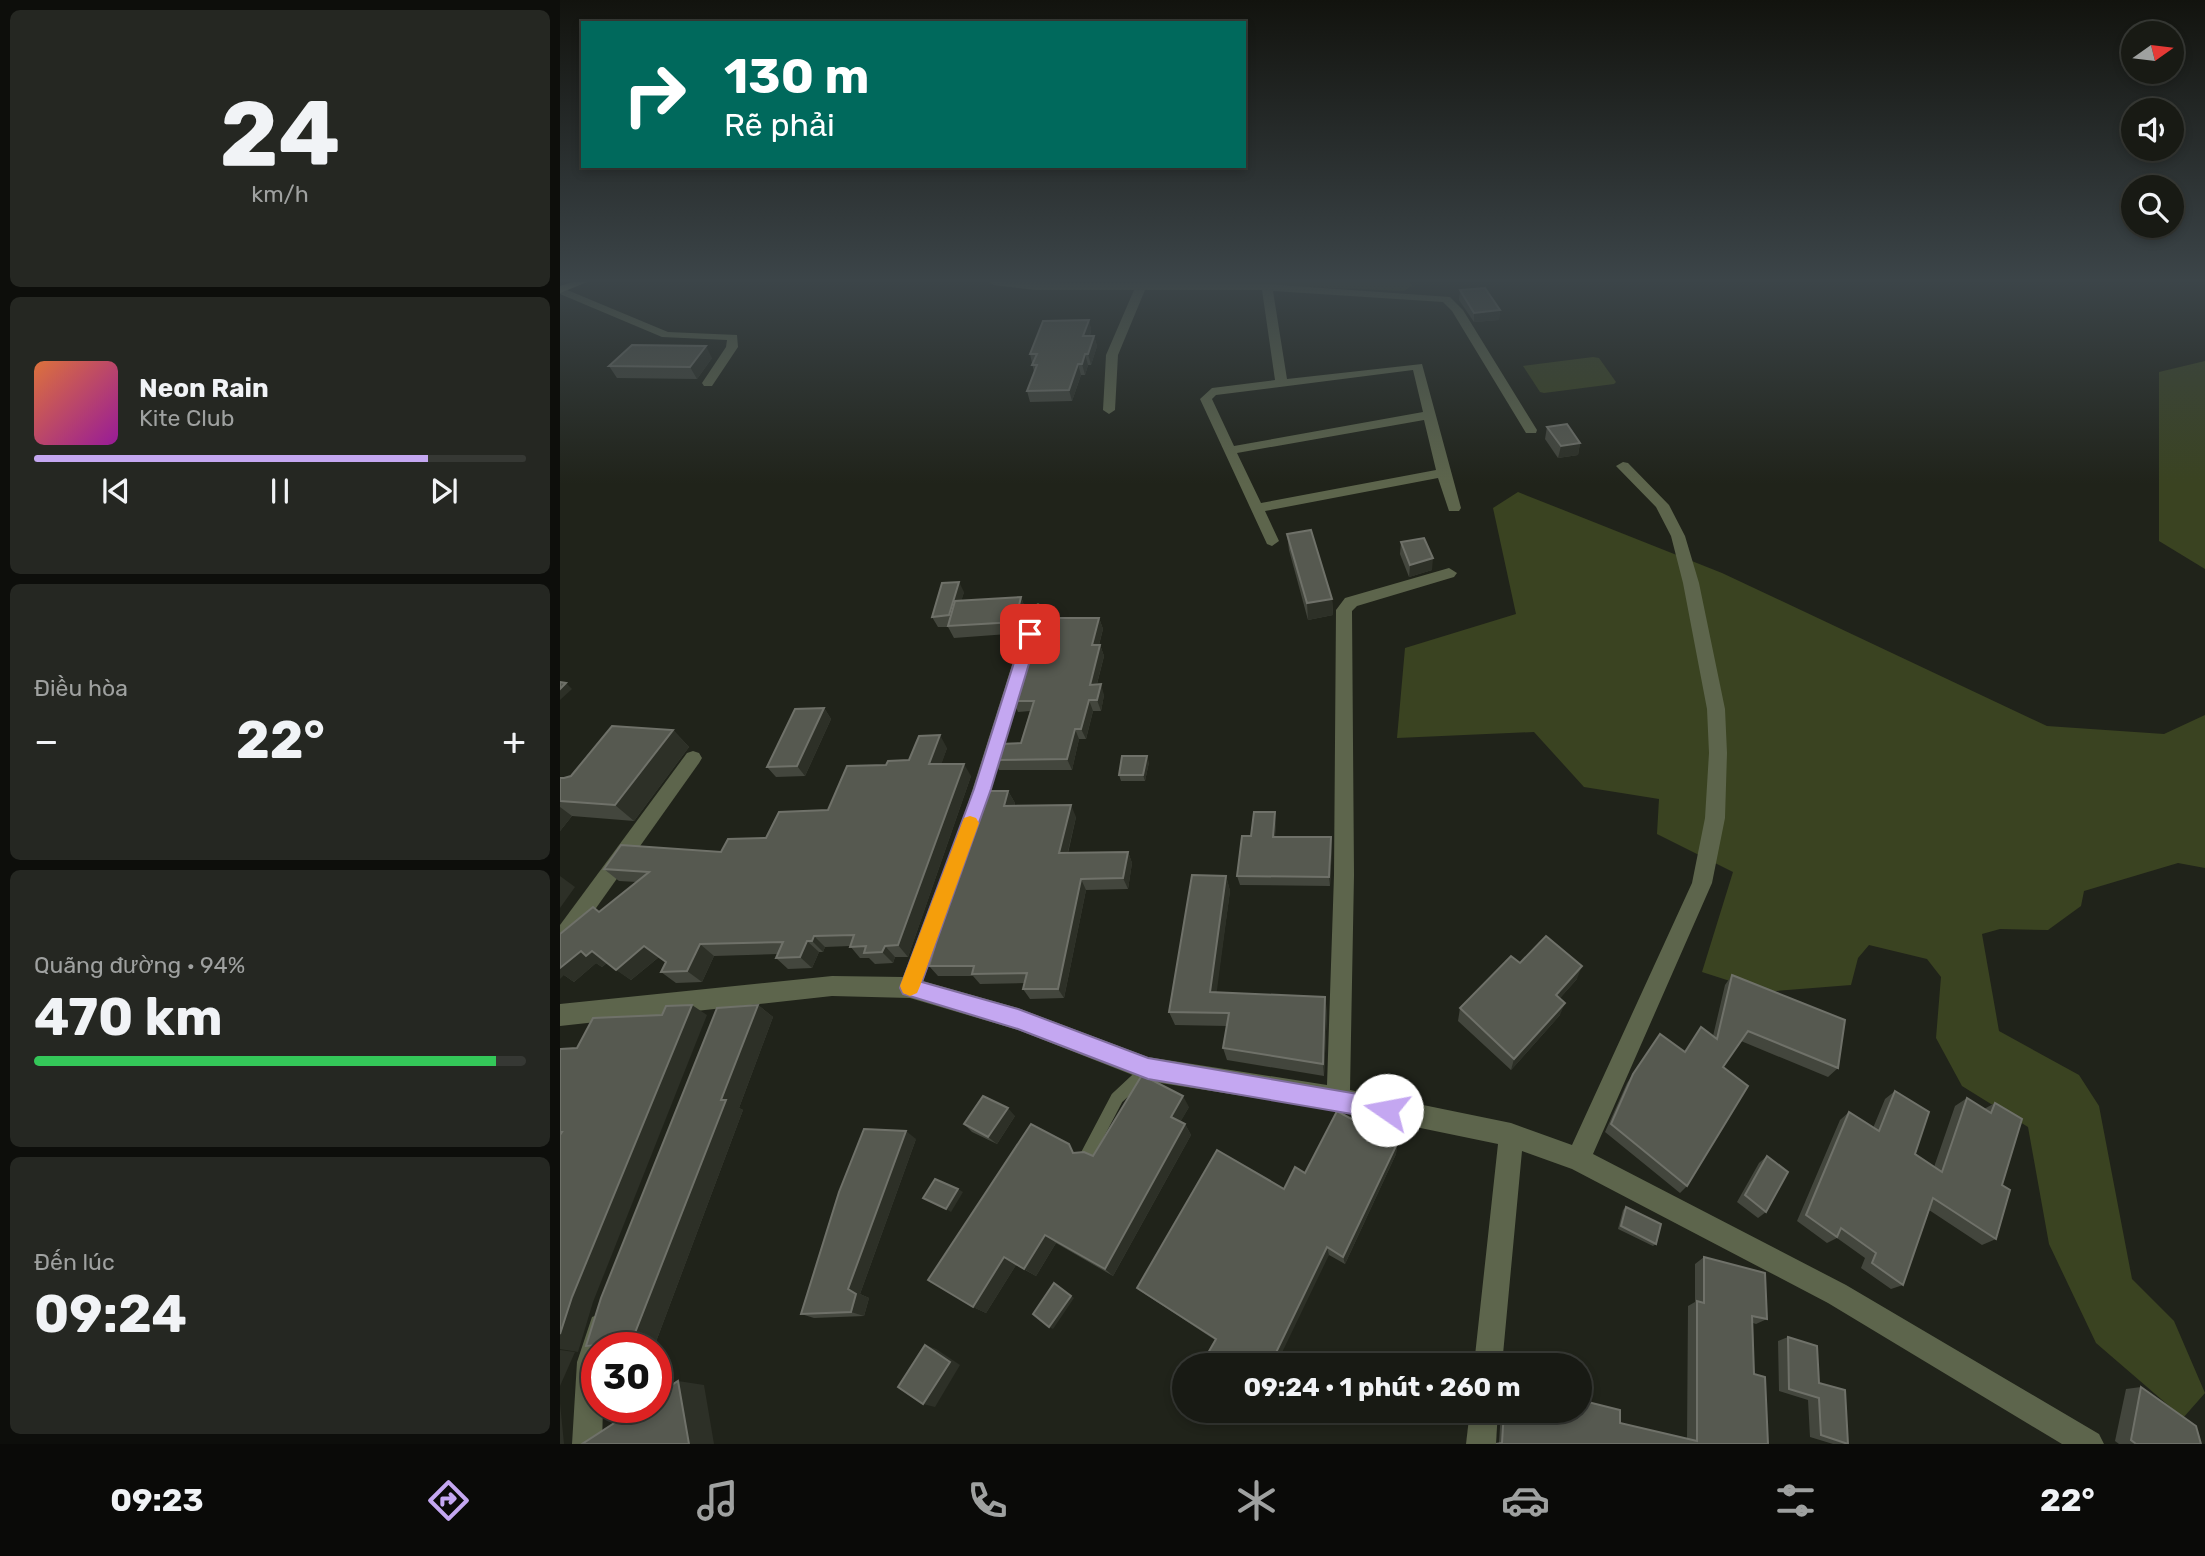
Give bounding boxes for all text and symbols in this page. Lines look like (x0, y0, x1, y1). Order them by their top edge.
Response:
north arrow (2121, 21, 2184, 84)
map controls (2121, 21, 2184, 238)
text: 130 m (724, 47, 869, 105)
icon: right (609, 49, 700, 140)
text: 24 (220, 80, 340, 188)
button: sound (2121, 98, 2184, 161)
text: Rẽ phải (724, 106, 835, 144)
button: search (2121, 175, 2184, 238)
text: km/h (251, 180, 309, 208)
text: Neon Rain (139, 373, 269, 404)
text: Kite Club (139, 404, 234, 432)
icon: previous (97, 472, 135, 510)
icon: pause (261, 472, 299, 510)
icon: next (425, 472, 463, 510)
pin (1000, 604, 1060, 664)
icon: arrive (1011, 615, 1049, 653)
text: Điều hòa (34, 674, 128, 702)
text: 22° (236, 709, 325, 771)
text: − (34, 718, 59, 764)
text: + (502, 718, 526, 764)
text: Quãng đường · 94% (34, 951, 245, 979)
text: 470 km (34, 986, 223, 1048)
position arrow (1350, 1073, 1424, 1147)
text: Đến lúc (34, 1248, 115, 1276)
text: 09:24 (34, 1283, 187, 1345)
speed limit sign: 30 (581, 1332, 672, 1423)
text: 09:24 · 1 phút · 260 m (1243, 1372, 1521, 1403)
icon: directions (424, 1476, 473, 1525)
icon: music (693, 1476, 742, 1525)
icon: phone (963, 1476, 1012, 1525)
icon: climate (1232, 1476, 1281, 1525)
icon: car (1501, 1476, 1550, 1525)
icon: filters (1771, 1476, 1820, 1525)
text: 09:23 (110, 1481, 204, 1519)
text: 22° (2040, 1481, 2095, 1519)

